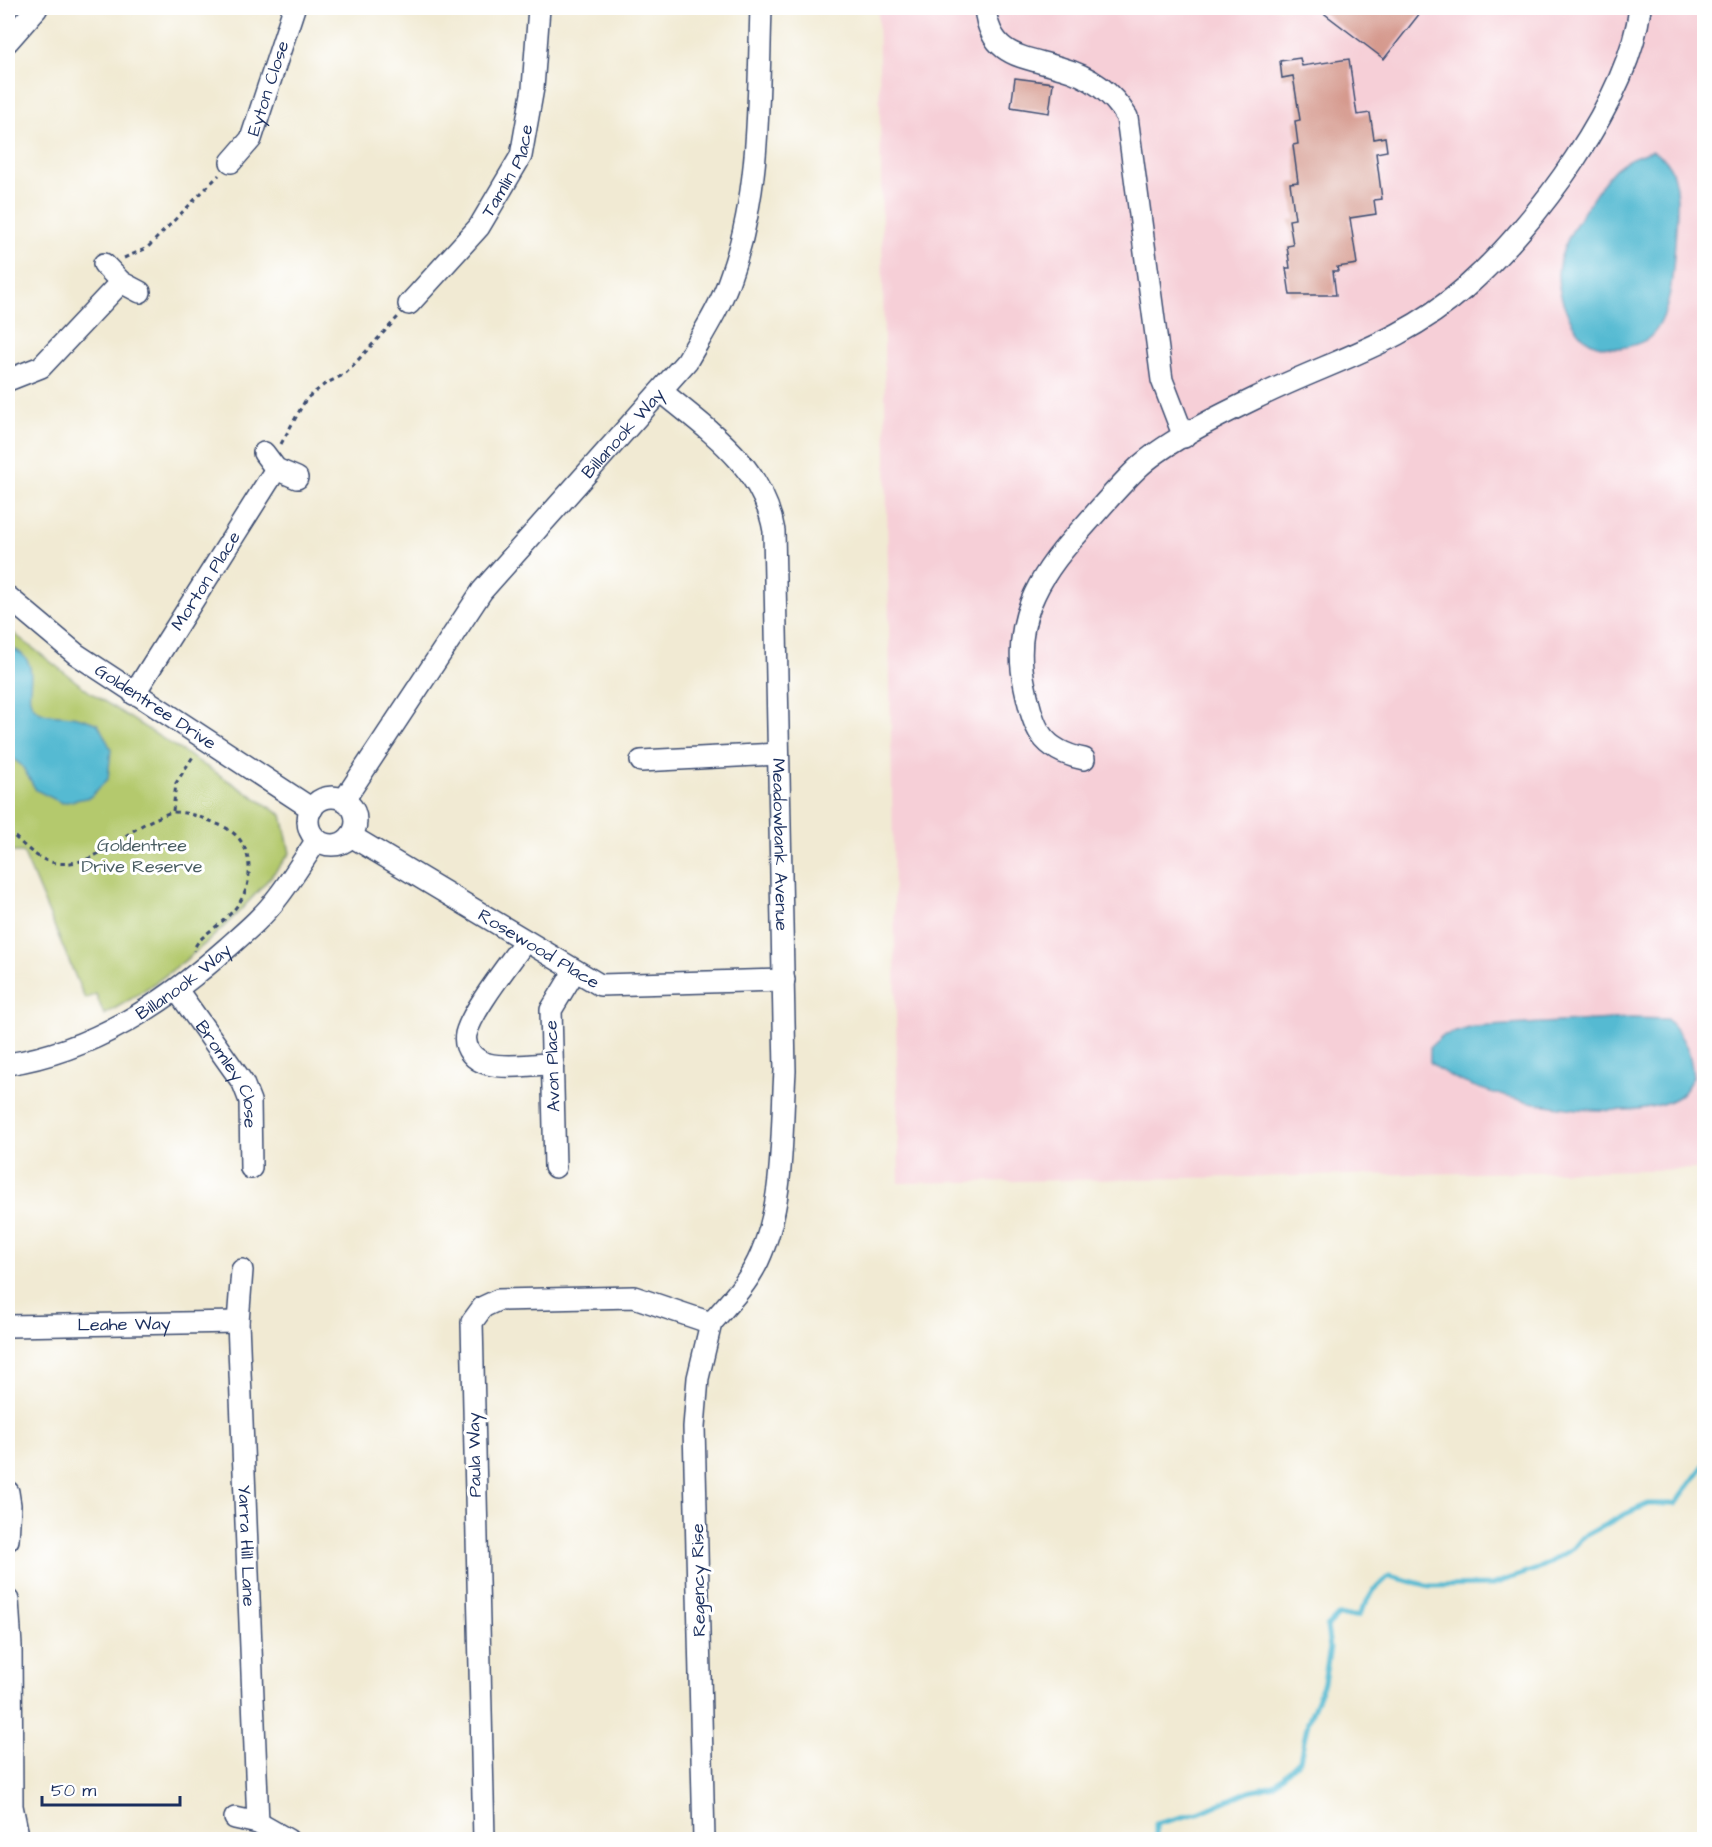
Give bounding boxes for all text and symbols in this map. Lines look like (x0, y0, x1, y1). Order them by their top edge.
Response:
street label: Eyton Close (241, 37, 296, 139)
street label: Tamlin Place (476, 122, 539, 222)
street label: Billanook Way (576, 382, 671, 484)
street label: Morton Place (165, 526, 247, 635)
street label: Goldentree Drive (90, 658, 221, 756)
street label: Meadowbank Avenue (766, 758, 794, 931)
park label: Goldentree Drive Reserve (82, 833, 203, 879)
street label: Rosewood Place (473, 903, 604, 995)
street label: Billanook Way (131, 938, 238, 1026)
street label: Bromley Close (189, 1015, 262, 1129)
street label: Avon Place (538, 1019, 567, 1112)
street label: Leahe Way (77, 1311, 171, 1338)
street label: Paula Way (461, 1412, 489, 1498)
street label: Yarra Hill Lane (232, 1484, 261, 1607)
street label: Regency Rise (685, 1523, 713, 1637)
scale bar (42, 1769, 180, 1807)
text: 50 m (51, 1778, 96, 1803)

